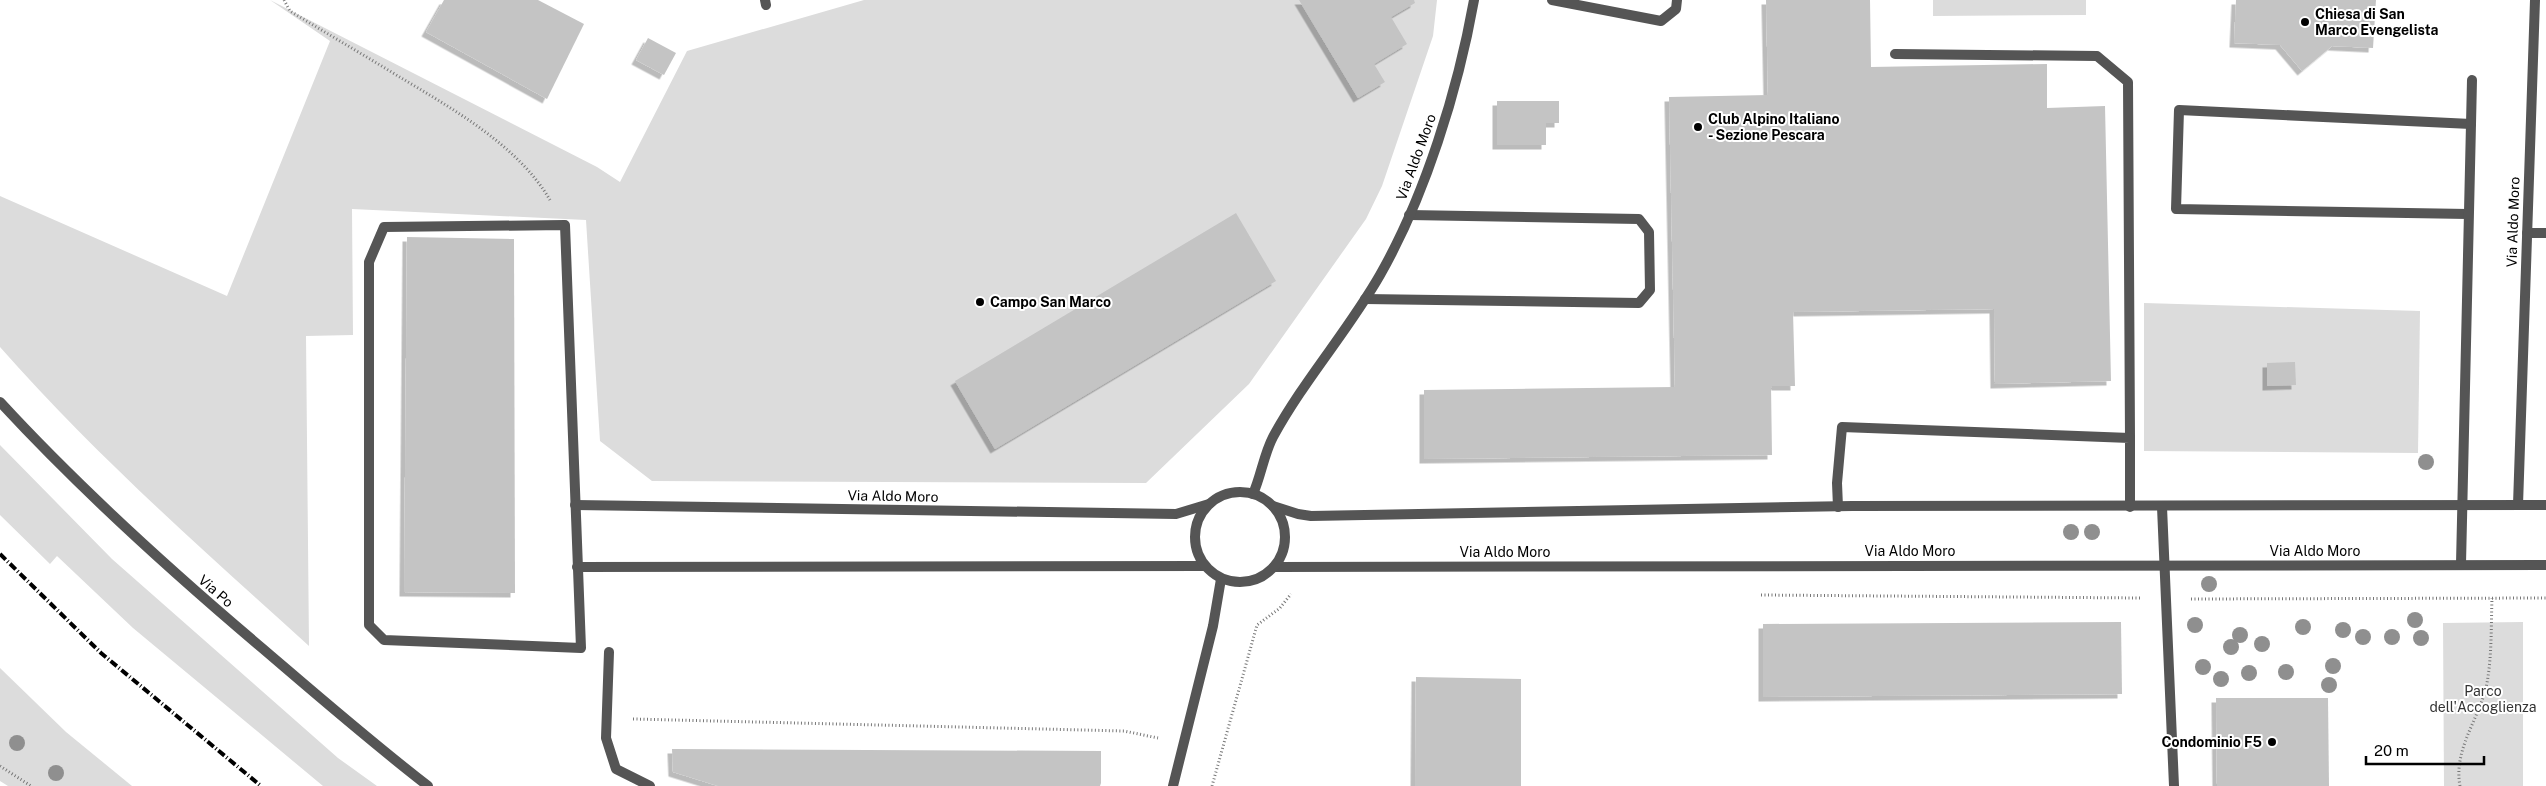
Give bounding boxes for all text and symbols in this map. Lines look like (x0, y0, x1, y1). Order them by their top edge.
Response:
place label: Chiesa di San Marco Evengelista (2315, 6, 2439, 38)
marker: Chiesa di San Marco Evengelista (2299, 16, 2311, 28)
street label: Via Aldo Moro (1393, 111, 1439, 202)
place label: Club Alpino Italiano - Sezione Pescara (1708, 111, 1839, 143)
marker: Club Alpino Italiano - Sezione Pescara (1692, 121, 1704, 133)
street label: Via Aldo Moro (2503, 176, 2523, 268)
place label: Campo San Marco (990, 294, 1111, 310)
marker: Campo San Marco (974, 296, 986, 308)
street label: Via Aldo Moro (847, 487, 939, 505)
street label: Via Aldo Moro (1865, 543, 1956, 559)
street label: Via Aldo Moro (2270, 543, 2361, 559)
street label: Via Aldo Moro (1460, 544, 1551, 560)
street label: Via Po (195, 572, 237, 610)
park label: Parco dell'Accoglienza (2429, 683, 2537, 715)
place label: Condominio F5 (2161, 734, 2262, 750)
scale bar (2366, 734, 2484, 766)
marker: Condominio F5 (2266, 736, 2278, 748)
text: 20 m (2374, 742, 2409, 759)

